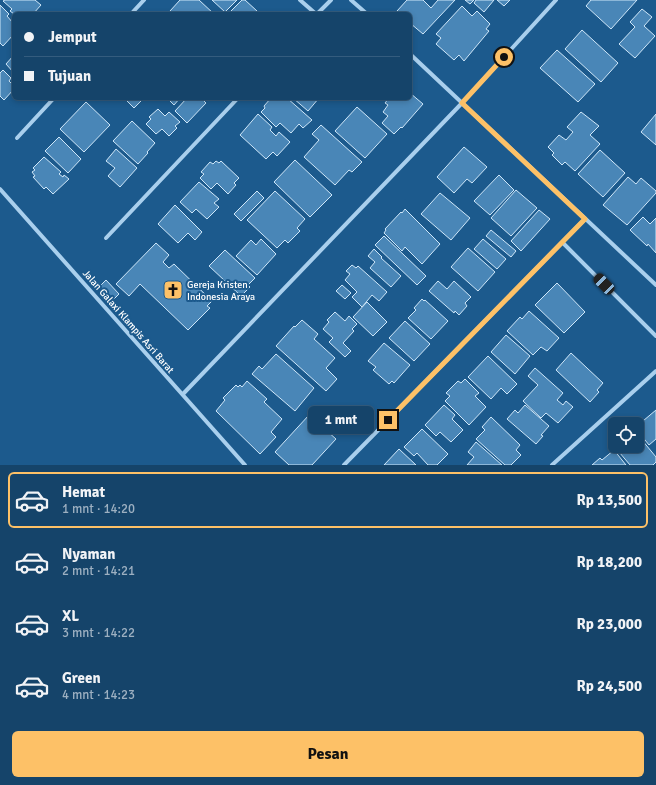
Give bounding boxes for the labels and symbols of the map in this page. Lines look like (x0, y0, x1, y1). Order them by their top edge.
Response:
route start (495, 48, 513, 66)
street label: Jalan Galaxi Klampis Asri Barat (80, 268, 177, 376)
car (591, 271, 617, 297)
church icon: Gereja Kristen Indonesia Araya (162, 279, 184, 301)
place label: Gereja Kristen Indonesia Araya (187, 279, 255, 303)
callout: 1 mnt (308, 406, 374, 434)
route end (379, 411, 397, 429)

